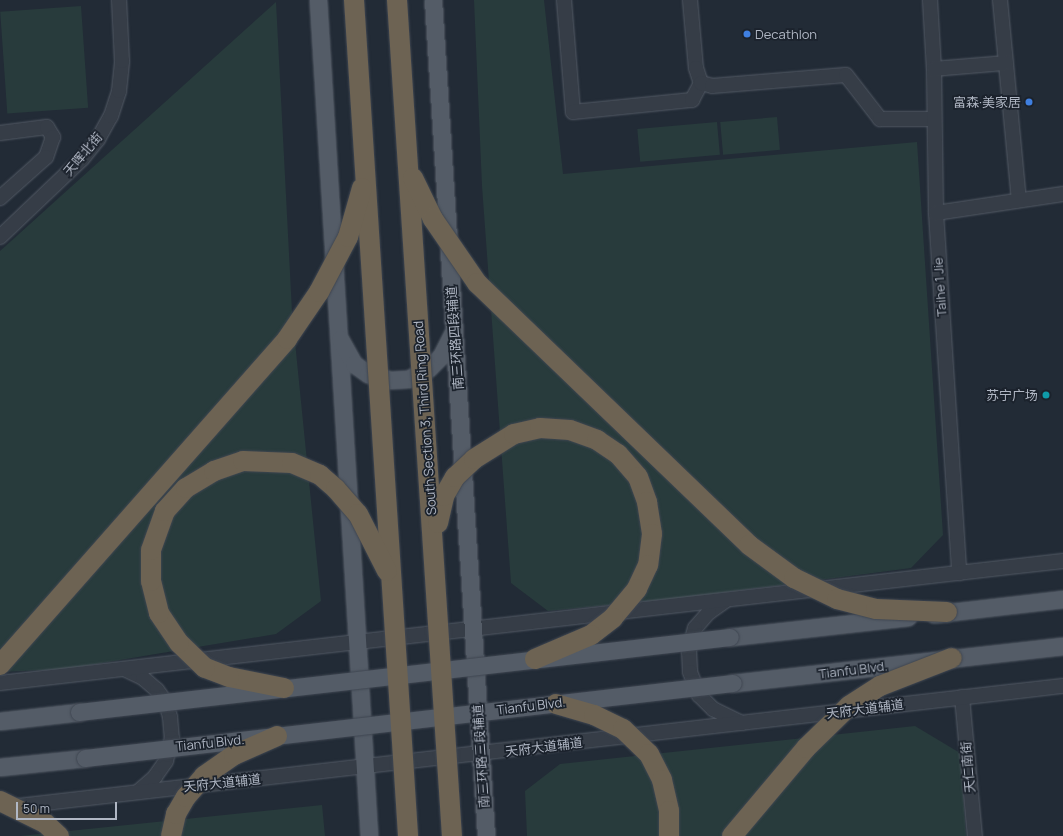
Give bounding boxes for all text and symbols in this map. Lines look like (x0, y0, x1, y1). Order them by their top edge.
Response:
place label: Decathlon (755, 26, 817, 42)
marker: Decathlon (742, 29, 752, 39)
place label: 富森·美家居 (953, 94, 1021, 110)
marker: 富森·美家居 (1024, 97, 1034, 107)
street label: 天晖北街 (60, 129, 106, 179)
street label: Taihe 1 Jie (930, 257, 950, 317)
street label: 南三环路四段辅道 (444, 286, 466, 390)
street label: South Section 3, Third Ring Road (410, 320, 440, 516)
place label: 苏宁广场 (986, 387, 1038, 403)
marker: 苏宁广场 (1041, 390, 1051, 400)
street label: Tianfu Blvd. (818, 658, 888, 682)
street label: Tianfu Blvd. (496, 694, 566, 718)
street label: 天府大道辅道 (825, 697, 905, 721)
street label: 南三环路三段辅道 (470, 704, 492, 808)
street label: Tianfu Blvd. (175, 732, 245, 754)
street label: 天府大道辅道 (504, 735, 584, 759)
street label: 天仁南街 (958, 740, 978, 794)
street label: 天府大道辅道 (182, 771, 262, 795)
scale bar (18, 794, 119, 820)
text: 50 m (23, 800, 50, 817)

